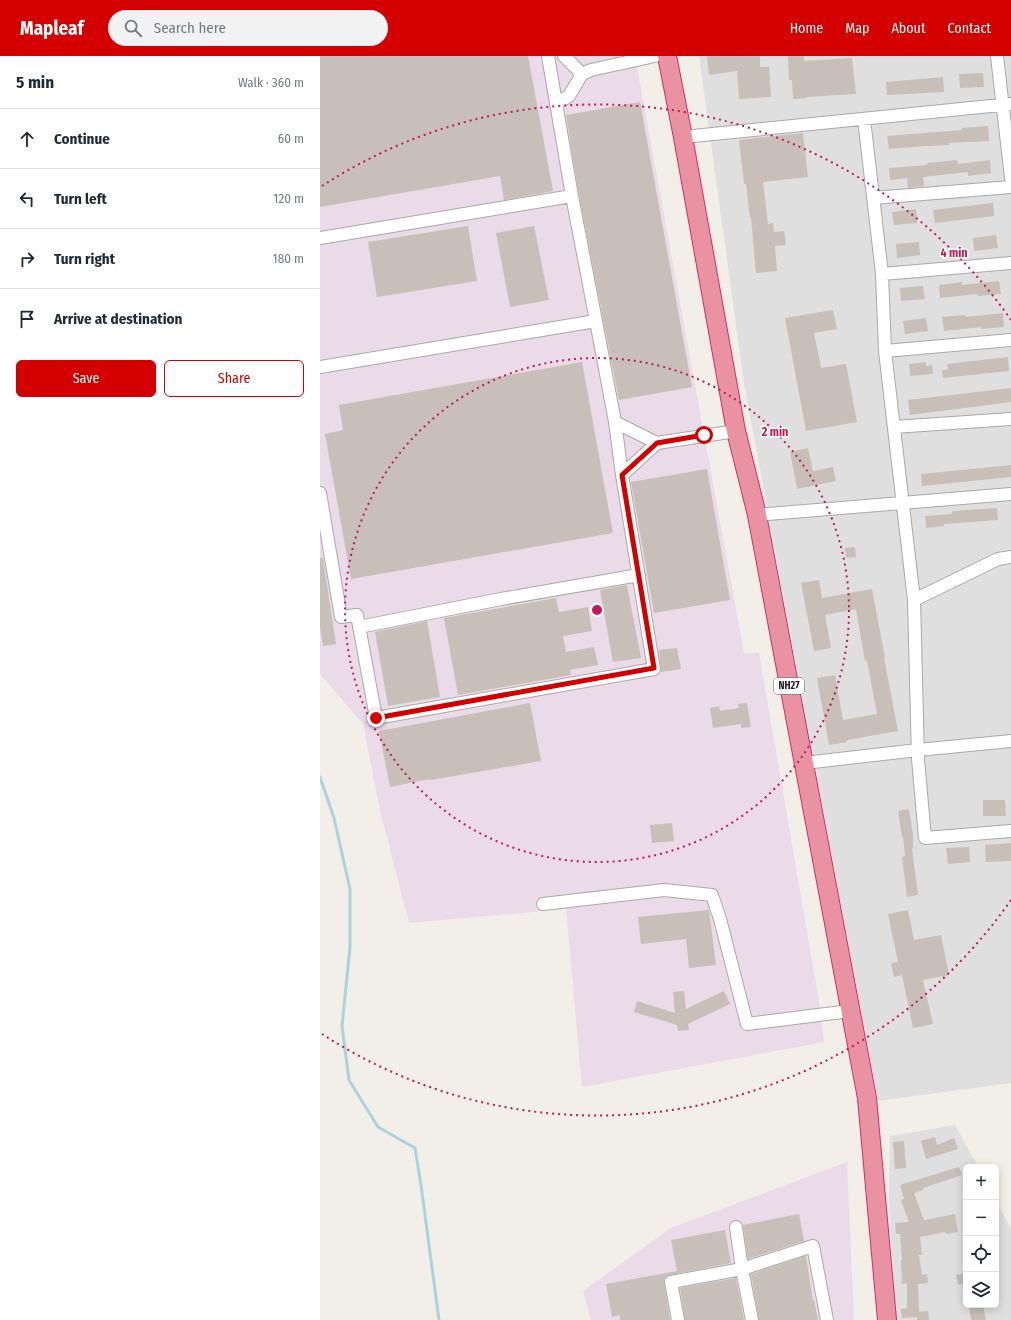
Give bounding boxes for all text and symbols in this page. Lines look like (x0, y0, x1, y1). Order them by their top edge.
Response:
search box (108, 10, 388, 46)
text: Mapleaf (20, 17, 84, 40)
icon: search (122, 17, 144, 39)
text: Search here (154, 19, 226, 37)
text: Home (790, 20, 823, 37)
text: Map (845, 20, 869, 37)
text: About (891, 20, 926, 37)
text: Contact (948, 20, 991, 37)
text: 5 min (16, 72, 54, 93)
text: Walk · 360 m (238, 75, 304, 90)
icon: ahead (16, 128, 38, 150)
text: Continue (54, 130, 110, 148)
text: 60 m (278, 131, 304, 146)
icon: left (16, 188, 38, 210)
text: Turn left (54, 190, 107, 208)
text: 120 m (273, 191, 304, 206)
text: 4 min (940, 246, 968, 260)
icon: right (16, 248, 38, 270)
text: Turn right (54, 250, 115, 268)
text: 180 m (273, 251, 304, 266)
icon: arrive (16, 308, 38, 330)
text: Arrive at destination (54, 310, 182, 328)
button: Save (16, 360, 156, 397)
button: Share (164, 360, 304, 397)
text: 2 min (761, 425, 788, 439)
route start (695, 426, 713, 444)
centre of rings (590, 603, 604, 617)
road number: NH27 (774, 678, 804, 694)
route end (367, 709, 385, 727)
map controls (963, 1164, 999, 1308)
button: + (963, 1164, 999, 1200)
button: − (963, 1200, 999, 1236)
button: locate (963, 1236, 999, 1272)
button: layers (963, 1272, 999, 1308)

